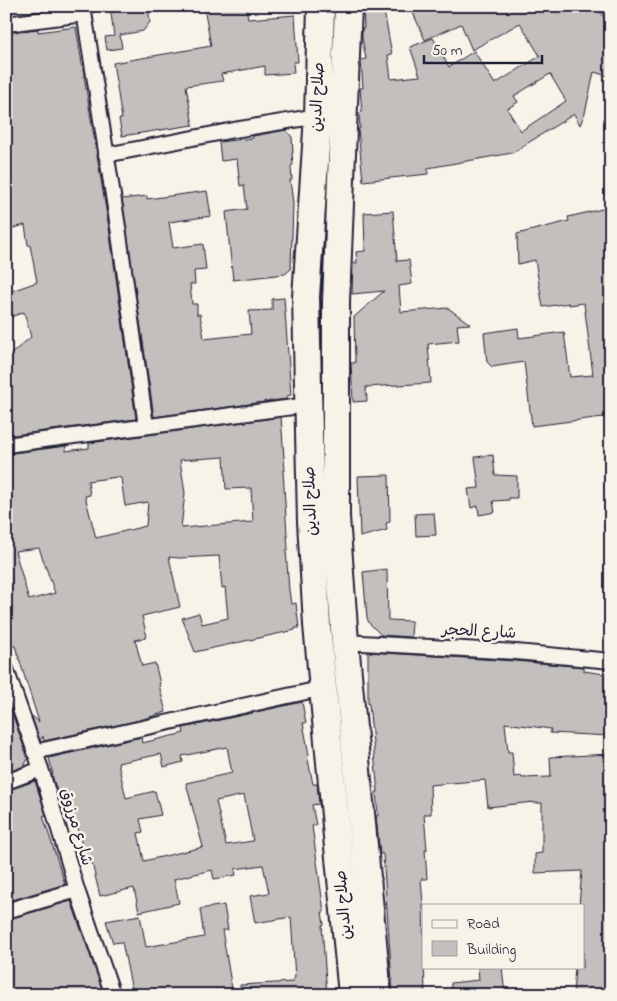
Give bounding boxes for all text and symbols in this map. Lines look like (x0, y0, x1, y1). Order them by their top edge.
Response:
scale bar (424, 32, 542, 64)
text: 50 m (432, 40, 463, 62)
street label: صلاح الدين (305, 62, 331, 132)
street label: صلاح الدين (298, 466, 324, 536)
street label: شارع الحجر (439, 618, 517, 646)
street label: شارع مرزوق (53, 785, 99, 869)
street label: صلاح الدين (329, 869, 359, 941)
legend (422, 904, 584, 968)
text: Road (467, 913, 500, 935)
text: Building (466, 939, 516, 962)

